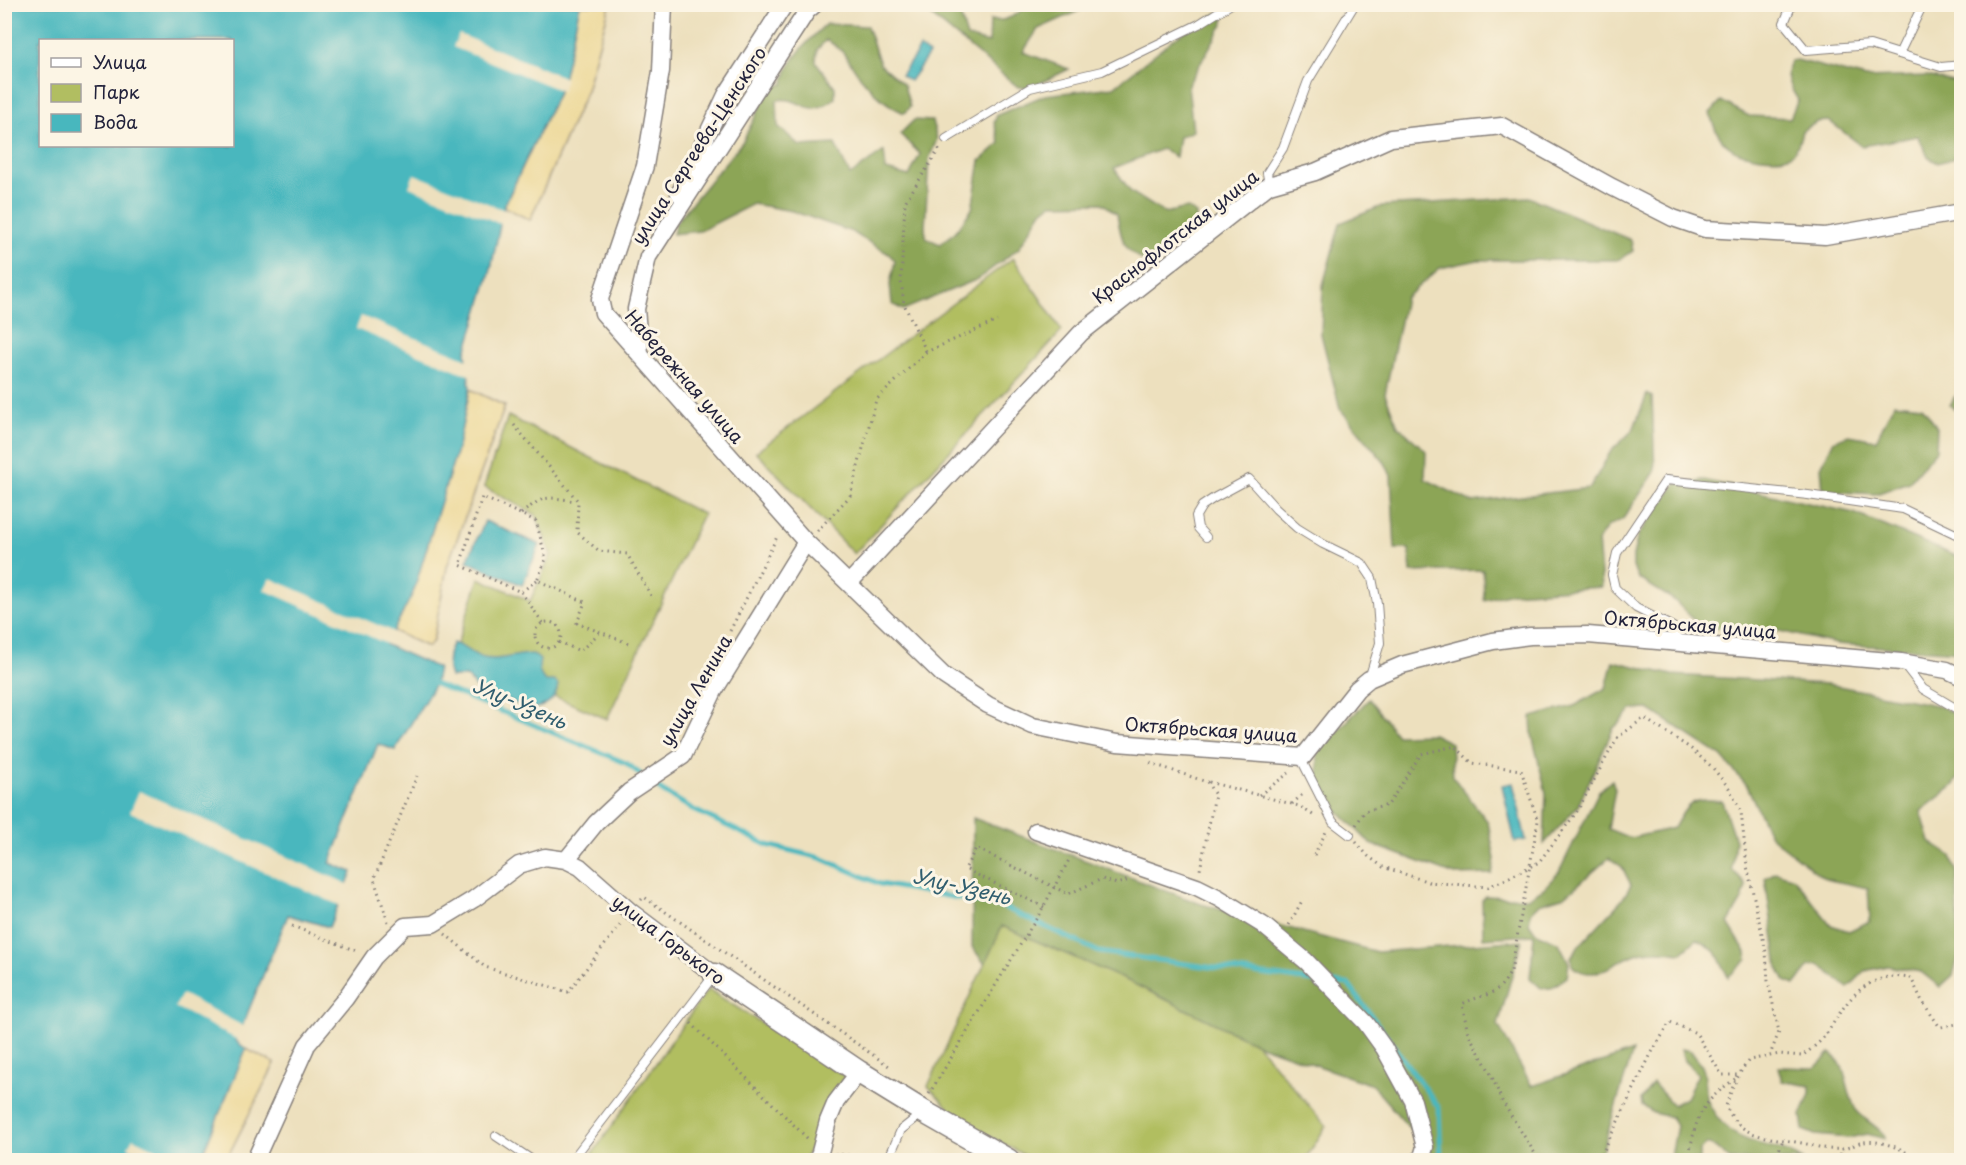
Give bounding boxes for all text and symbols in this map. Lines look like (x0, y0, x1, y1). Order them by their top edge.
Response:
legend (39, 39, 234, 147)
street label: улица Сергеева-Ценского (624, 41, 772, 249)
text: Улица (93, 48, 147, 75)
text: Парк (93, 78, 140, 105)
text: Вода (93, 108, 138, 135)
street label: Краснофлотская улица (1086, 162, 1264, 310)
street label: Набережная улица (619, 303, 751, 449)
street label: Октябрьская улица (1603, 603, 1778, 645)
street label: улица Ленина (652, 629, 738, 751)
water label: Улу-Узень (468, 670, 572, 737)
street label: Октябрьская улица (1124, 709, 1299, 749)
water label: Улу-Узень (910, 860, 1015, 912)
street label: улица Горького (607, 887, 731, 991)

